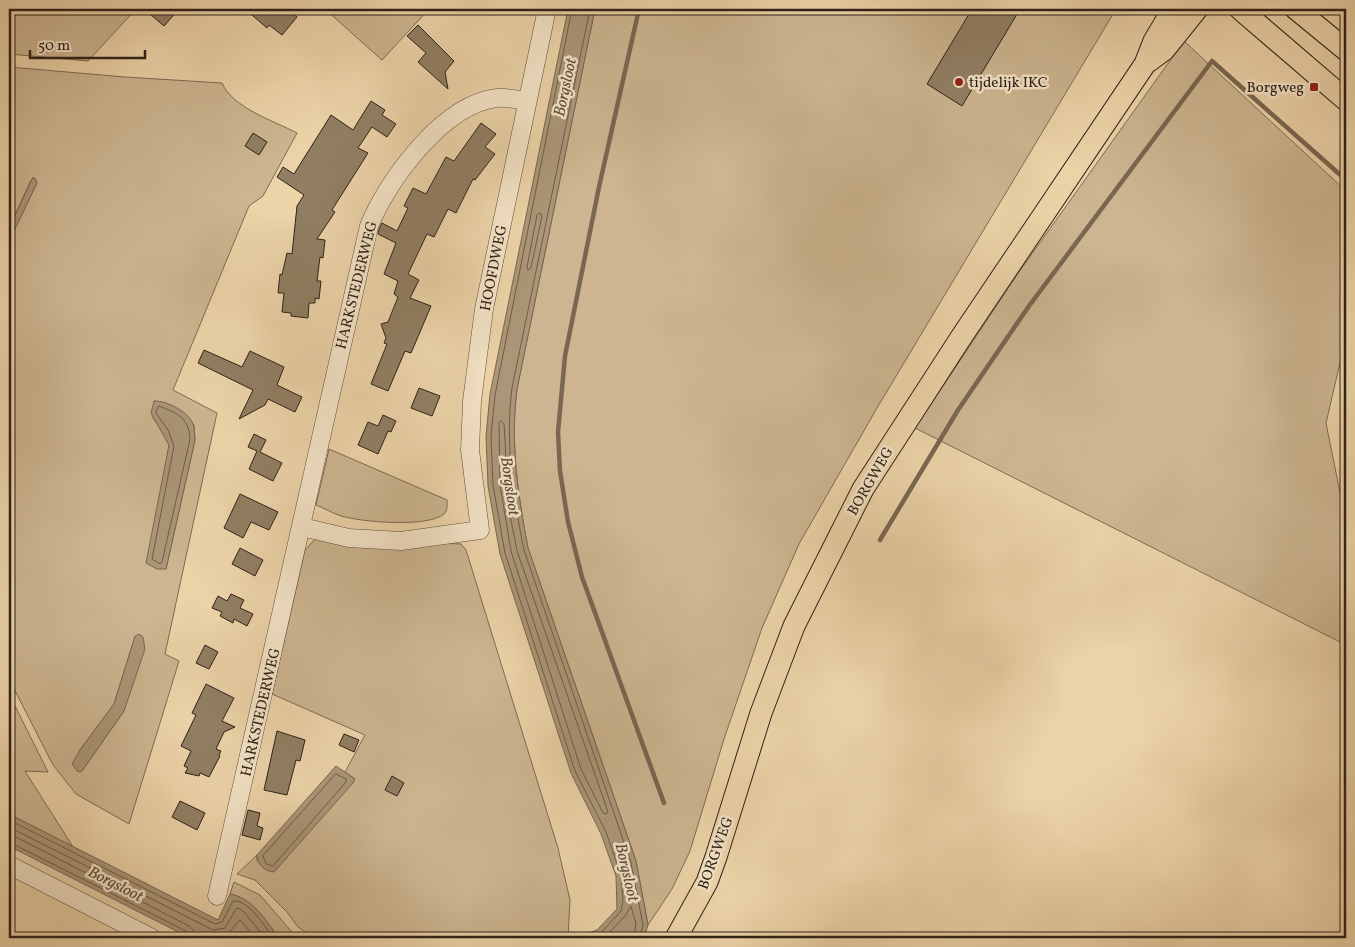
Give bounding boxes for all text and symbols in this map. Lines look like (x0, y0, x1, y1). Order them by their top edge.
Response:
scale bar (30, 28, 145, 60)
text: 50 m (38, 36, 70, 57)
water label: Borgsloot (549, 55, 583, 119)
place label: tijdelijk IKC (969, 73, 1048, 94)
marker: tijdelijk IKC (953, 76, 965, 88)
place label: Borgweg (1246, 78, 1304, 99)
marker: Borgweg (1308, 81, 1320, 93)
street label: HARKSTEDERWEG (331, 219, 384, 352)
street label: HOOFDWEG (476, 223, 513, 313)
street label: BORGWEG (843, 444, 899, 520)
water label: Borgsloot (494, 455, 524, 518)
street label: HARKSTEDERWEG (236, 646, 286, 779)
street label: BORGWEG (694, 814, 739, 893)
water label: Borgsloot (609, 841, 644, 905)
water label: Borgsloot (84, 862, 147, 908)

